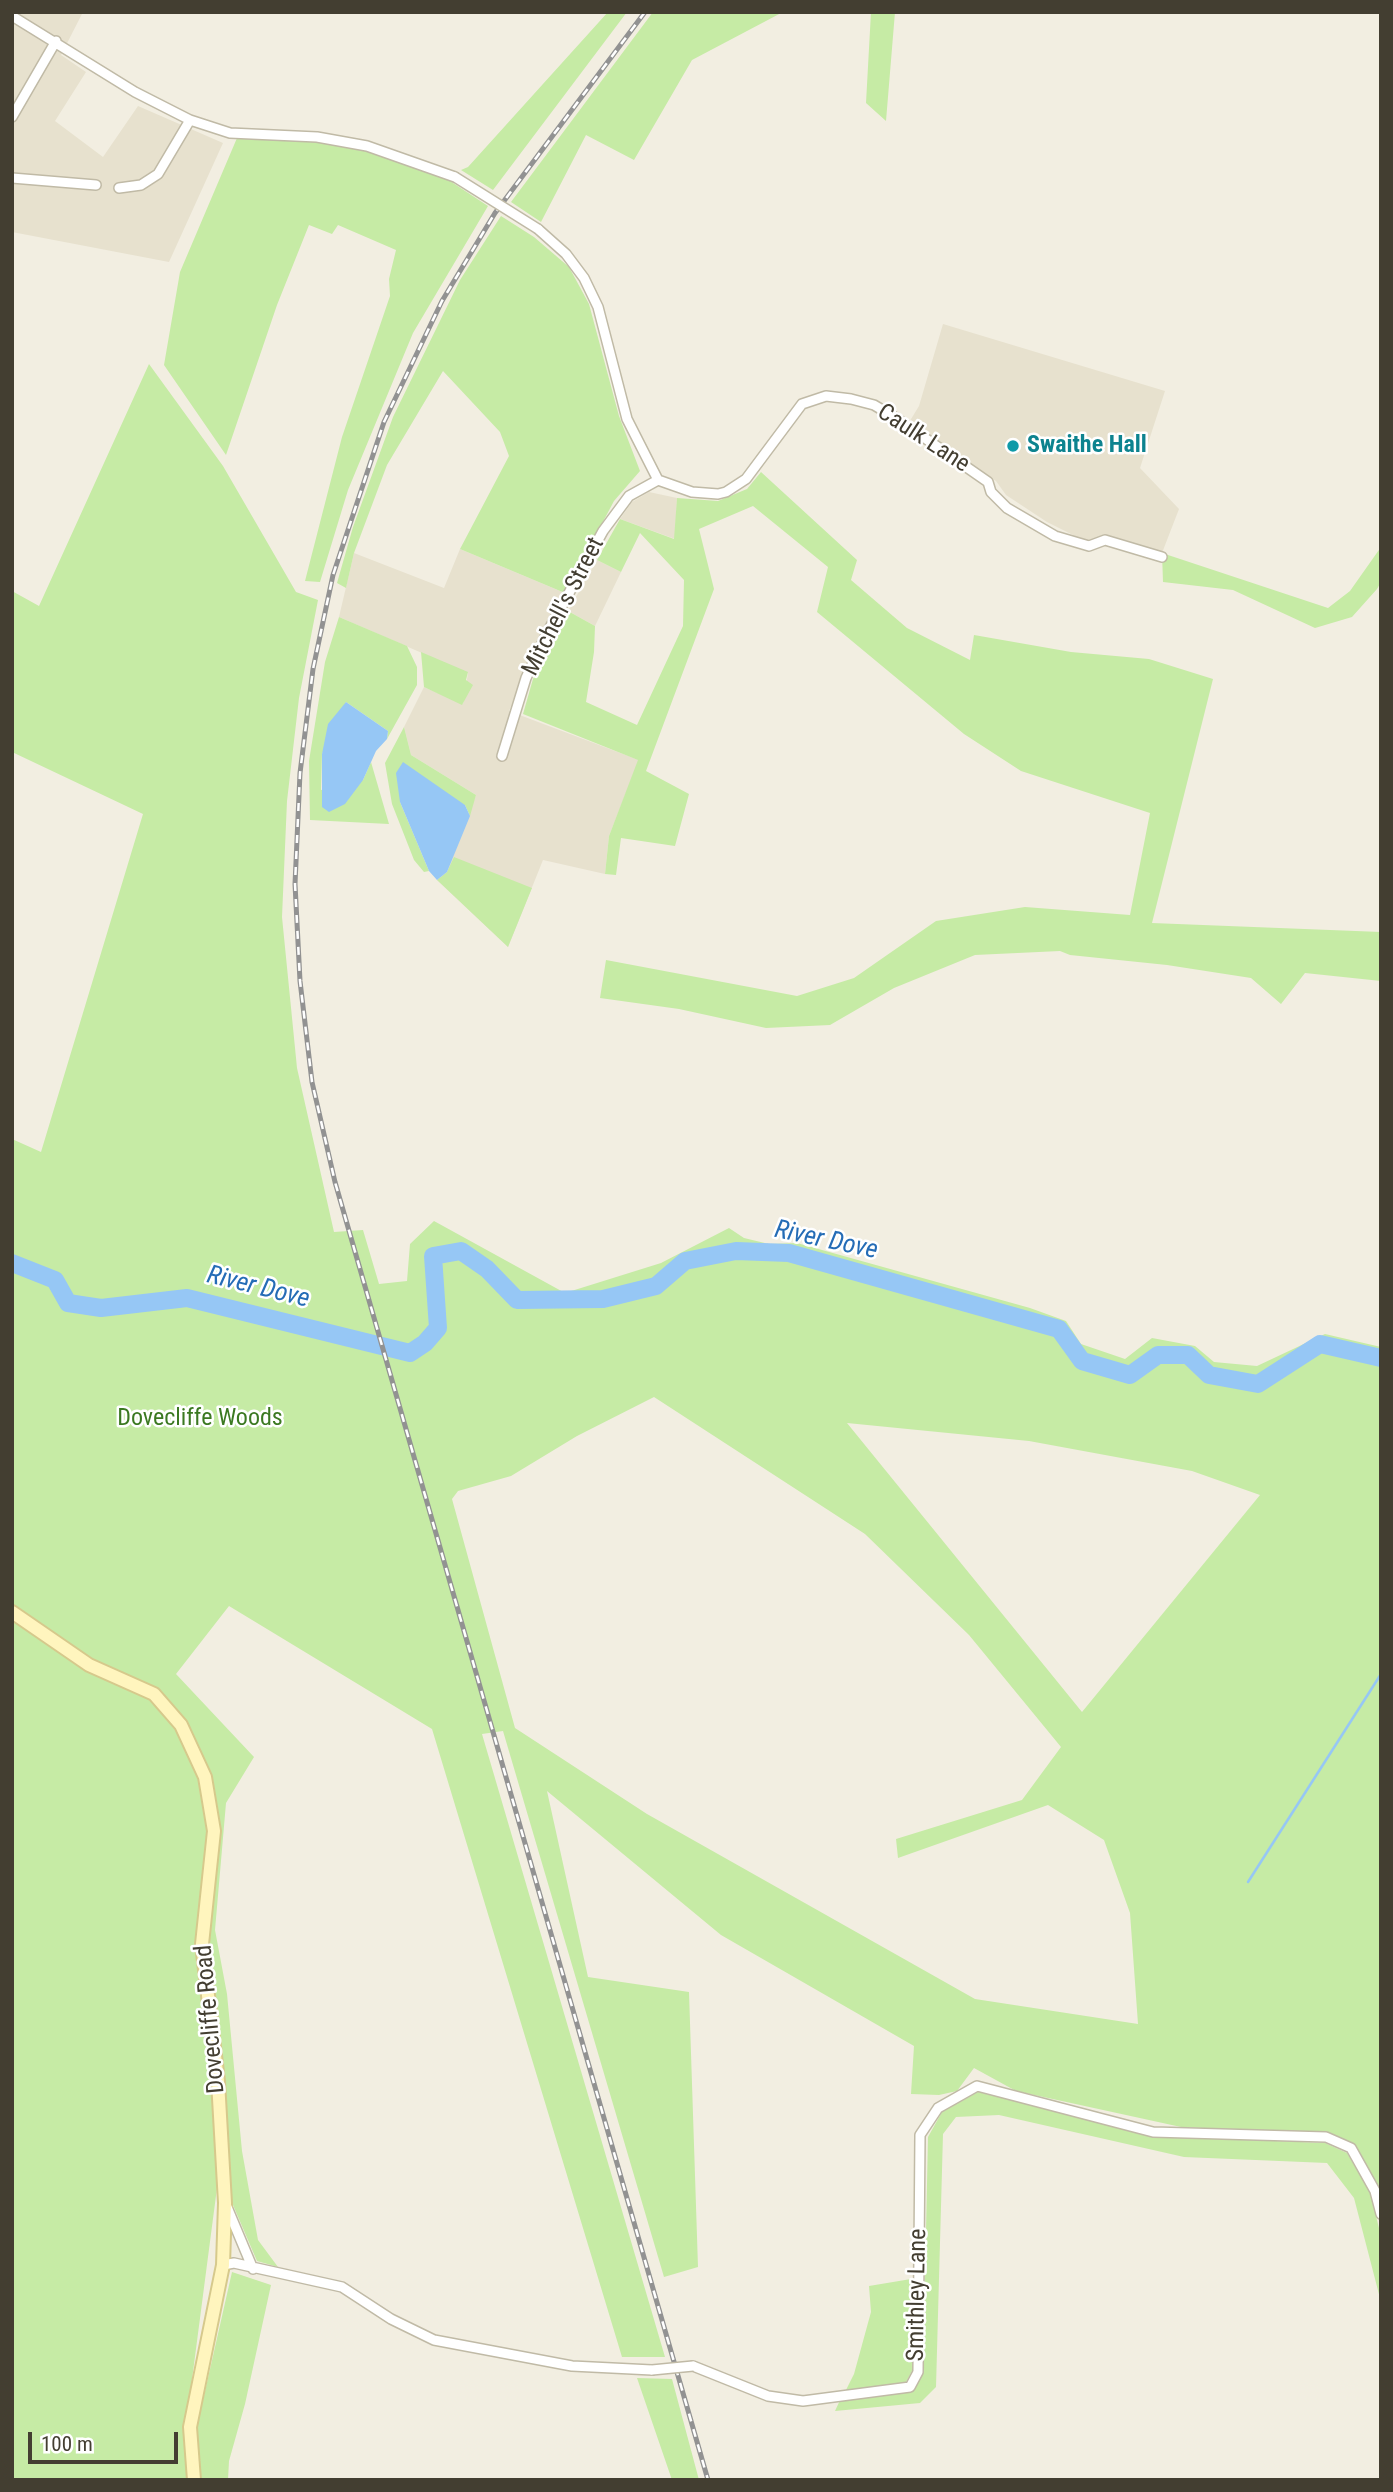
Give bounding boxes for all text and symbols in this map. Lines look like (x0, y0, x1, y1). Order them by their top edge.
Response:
street label: Caulk Lane (871, 399, 975, 479)
place label: Swaithe Hall (1027, 432, 1147, 460)
marker: Swaithe Hall (1005, 438, 1021, 454)
street label: Mitchell's Street (517, 533, 611, 681)
water label: River Dove (772, 1215, 880, 1267)
water label: River Dove (204, 1260, 312, 1316)
park label: Dovecliffe Woods (117, 1405, 283, 1433)
street label: Dovecliffe Road (190, 1944, 232, 2094)
street label: Smithley Lane (902, 2228, 934, 2362)
scale bar (32, 2418, 182, 2462)
text: 100 m (41, 2432, 93, 2456)

